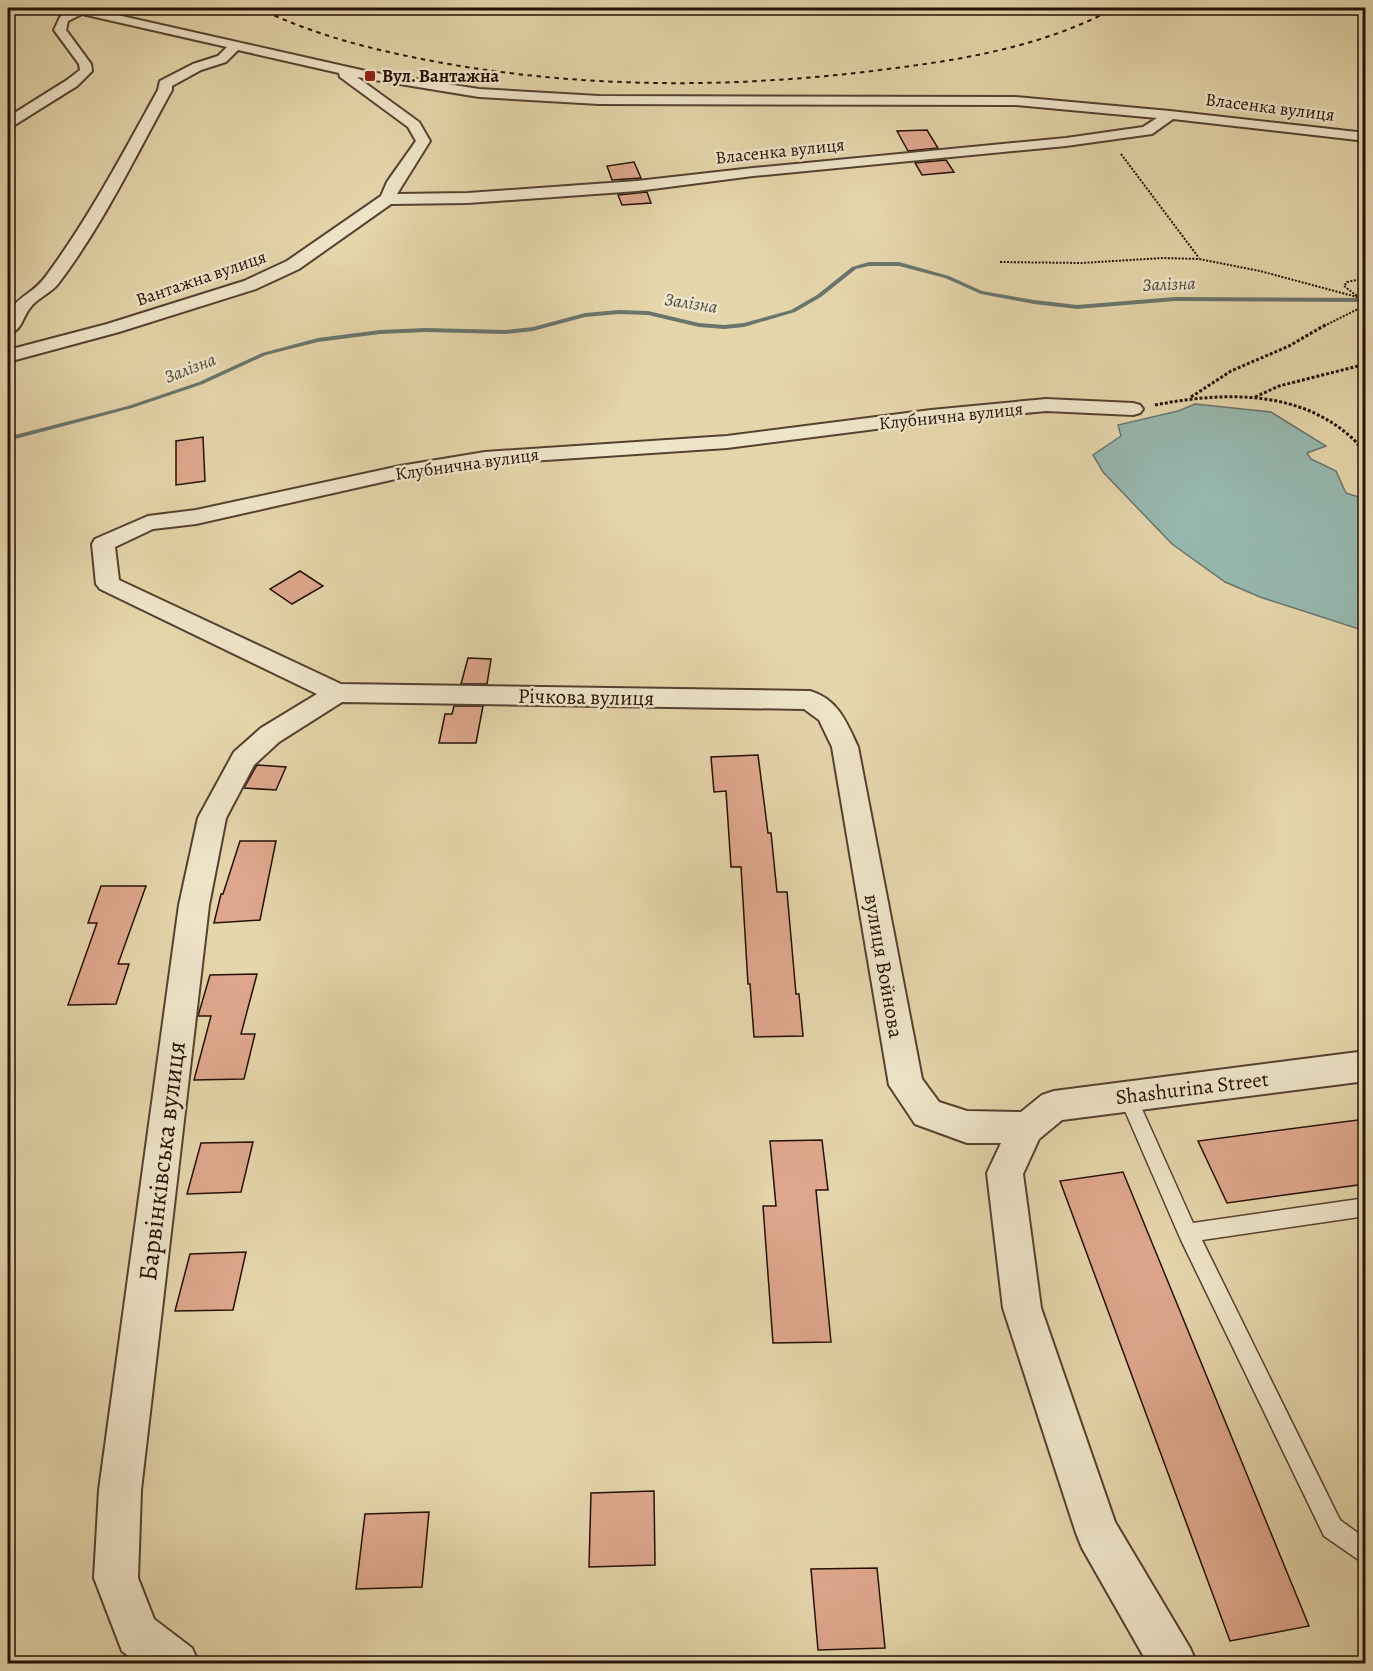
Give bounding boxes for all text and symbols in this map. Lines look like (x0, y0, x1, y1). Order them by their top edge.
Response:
place label: Вул. Вантажна (382, 64, 500, 88)
marker: Вул. Вантажна (363, 69, 377, 83)
street label: Власенка вулиця (1204, 87, 1336, 127)
street label: Власенка вулиця (714, 132, 846, 170)
street label: Вантажна вулиця (133, 244, 269, 312)
water label: Залізна (1142, 271, 1196, 297)
water label: Залізна (663, 287, 719, 319)
water label: Залізна (161, 347, 219, 389)
street label: Клубнична вулиця (878, 396, 1024, 436)
street label: Клубнична вулиця (394, 442, 540, 486)
street label: Річкова вулиця (518, 682, 654, 712)
street label: вулиця Войнова (858, 892, 911, 1041)
street label: Барвінківська вулиця (130, 1039, 194, 1283)
street label: Shashurina Street (1114, 1065, 1270, 1111)

